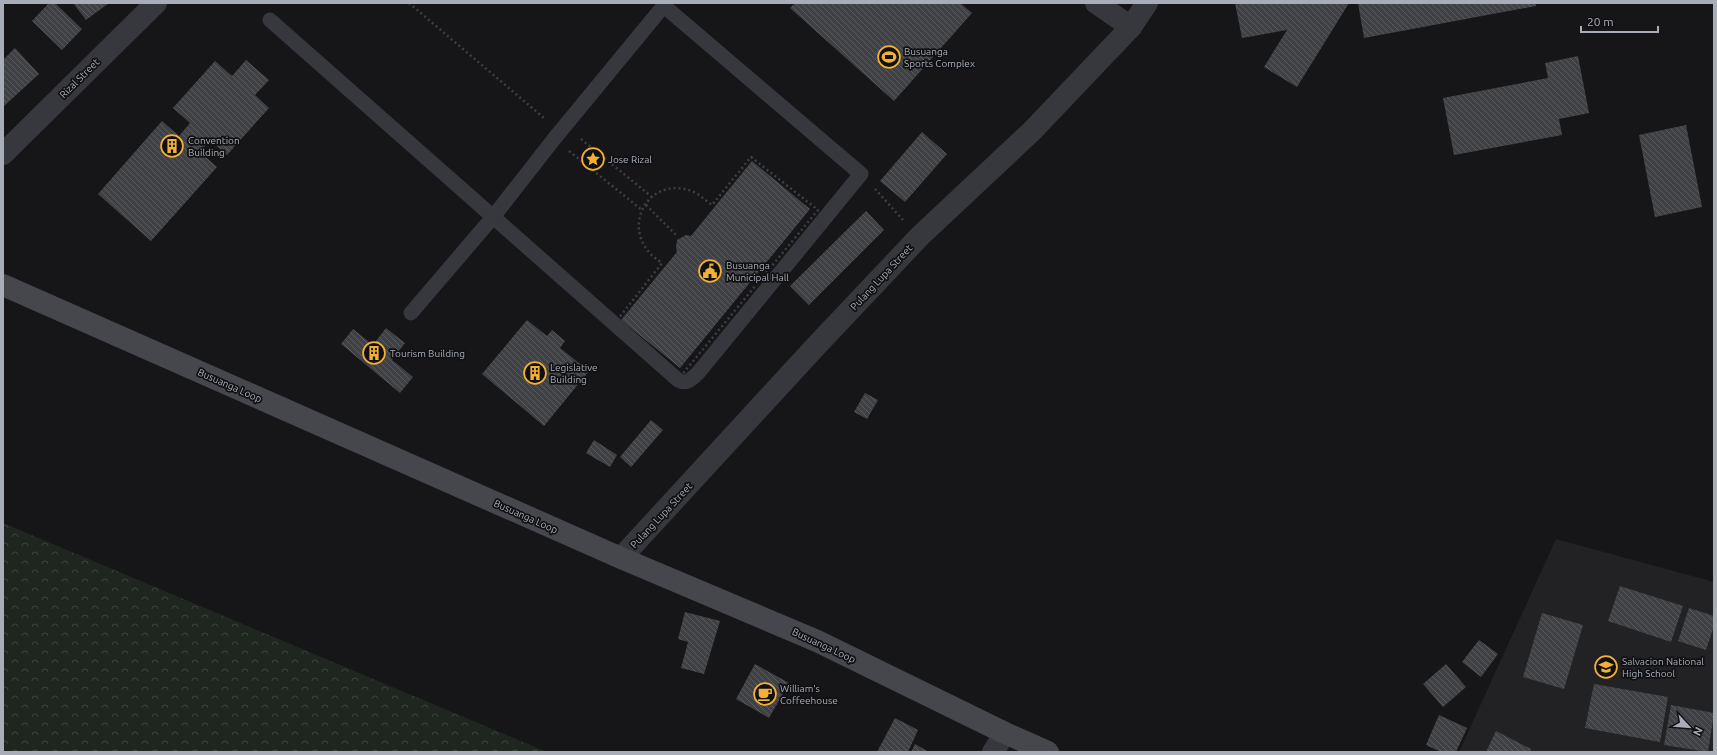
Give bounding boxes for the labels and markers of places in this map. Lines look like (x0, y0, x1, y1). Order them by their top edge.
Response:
sports icon: Busuanga Sports Complex (876, 44, 902, 70)
place label: Busuanga Sports Complex (904, 46, 975, 69)
building icon: Convention Building (159, 133, 185, 159)
place label: Convention Building (188, 135, 240, 158)
place icon: Jose Rizal (580, 146, 606, 172)
place label: Jose Rizal (608, 154, 652, 165)
public building icon: Busuanga Municipal Hall (697, 258, 723, 284)
place label: Busuanga Municipal Hall (726, 260, 789, 283)
building icon: Tourism Building (361, 340, 387, 366)
place label: Tourism Building (390, 348, 465, 359)
building icon: Legislative Building (522, 360, 548, 386)
place label: Legislative Building (550, 362, 598, 385)
school or university icon: Salvacion National High School (1593, 654, 1619, 680)
place label: Salvacion National High School (1622, 656, 1704, 679)
cafe icon: William's Coffeehouse (752, 681, 778, 707)
place label: William's Coffeehouse (780, 683, 838, 706)

